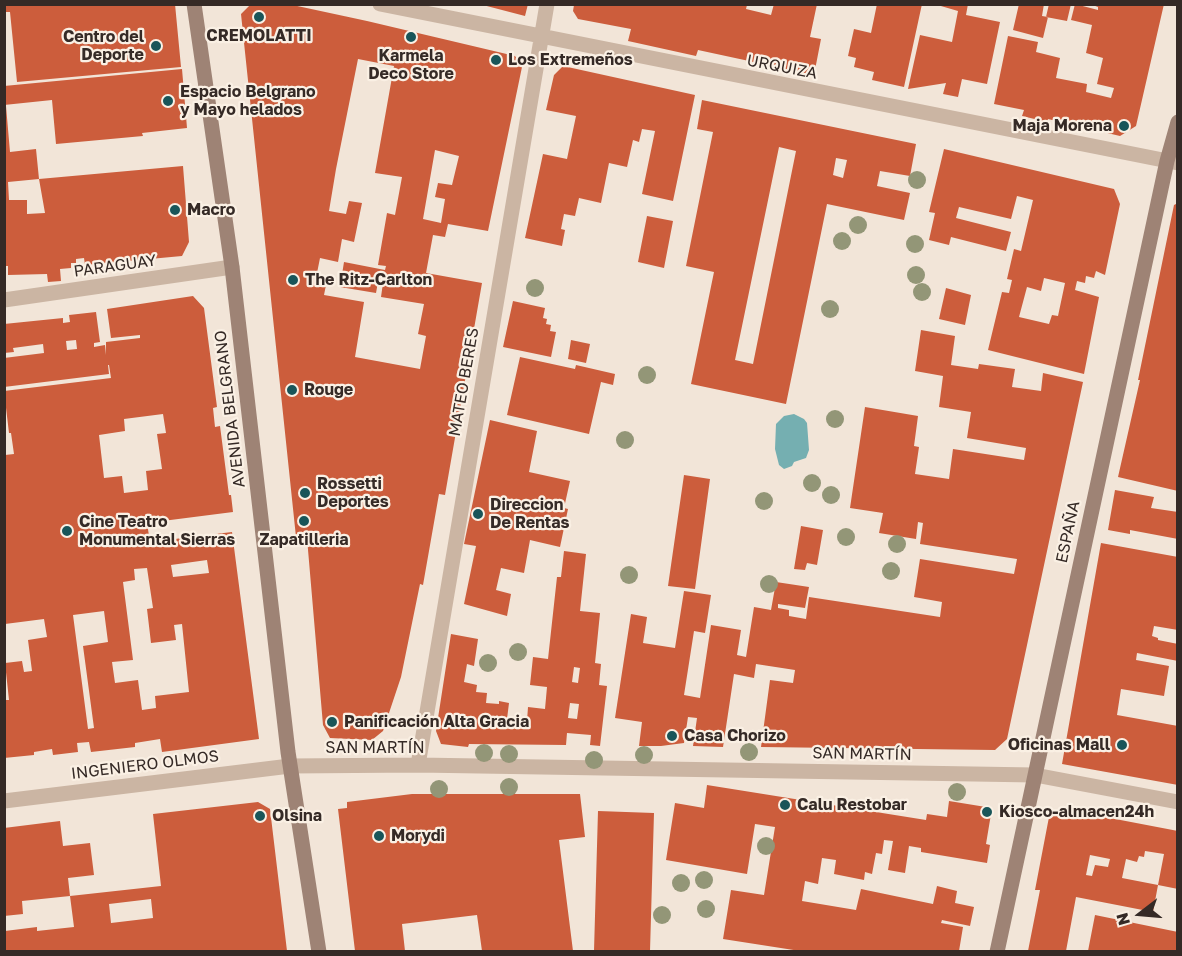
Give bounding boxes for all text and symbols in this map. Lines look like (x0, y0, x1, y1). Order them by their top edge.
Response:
marker: CREMOLATTI (252, 10, 266, 24)
place label: CREMOLATTI (206, 26, 312, 46)
place label: Centro del Deporte (63, 27, 144, 65)
marker: Karmela Deco Store (404, 30, 418, 44)
marker: Centro del Deporte (149, 39, 163, 53)
place label: Karmela Deco Store (368, 46, 454, 84)
place label: Los Extremeños (508, 50, 633, 70)
street label: URQUIZA (745, 51, 819, 83)
marker: Los Extremeños (489, 53, 503, 67)
place label: Espacio Belgrano y Mayo helados (180, 82, 316, 120)
marker: Espacio Belgrano y Mayo helados (161, 94, 175, 108)
place label: Maja Morena (1013, 116, 1112, 136)
marker: Maja Morena (1117, 119, 1131, 133)
place label: Macro (187, 200, 235, 220)
marker: Macro (168, 203, 182, 217)
street label: PARAGUAY (73, 251, 157, 281)
place label: The Ritz-Carlton (305, 270, 432, 290)
marker: The Ritz-Carlton (286, 273, 300, 287)
street label: MATEO BERES (445, 326, 483, 438)
street label: AVENIDA BELGRANO (211, 329, 249, 489)
place label: Rouge (304, 380, 353, 400)
marker: Rouge (285, 383, 299, 397)
place label: Rossetti Deportes (317, 474, 389, 512)
marker: Rossetti Deportes (298, 486, 312, 500)
place label: Direccion De Rentas (490, 495, 570, 533)
street label: ESPAÑA (1052, 499, 1084, 565)
marker: Direccion De Rentas (471, 507, 485, 521)
place label: Cine Teatro Monumental Sierras (79, 512, 235, 550)
marker: Zapatilleria (297, 514, 311, 528)
marker: Cine Teatro Monumental Sierras (60, 524, 74, 538)
place label: Zapatilleria (259, 530, 349, 550)
place label: Panificación Alta Gracia (344, 712, 529, 732)
marker: Panificación Alta Gracia (325, 715, 339, 729)
place label: Casa Chorizo (684, 726, 786, 746)
marker: Casa Chorizo (665, 729, 679, 743)
place label: Oficinas Mall (1008, 735, 1110, 755)
street label: SAN MARTÍN (325, 738, 425, 758)
marker: Oficinas Mall (1115, 738, 1129, 752)
street label: SAN MARTÍN (812, 744, 912, 764)
street label: INGENIERO OLMOS (70, 746, 220, 784)
place label: Calu Restobar (797, 795, 907, 815)
marker: Calu Restobar (778, 798, 792, 812)
place label: Kiosco-almacen24h (999, 802, 1154, 822)
marker: Kiosco-almacen24h (980, 805, 994, 819)
place label: Olsina (272, 806, 322, 826)
marker: Olsina (253, 809, 267, 823)
place label: Morydi (391, 826, 445, 846)
marker: Morydi (372, 829, 386, 843)
north arrow (1110, 884, 1170, 944)
text: N (1111, 910, 1134, 928)

